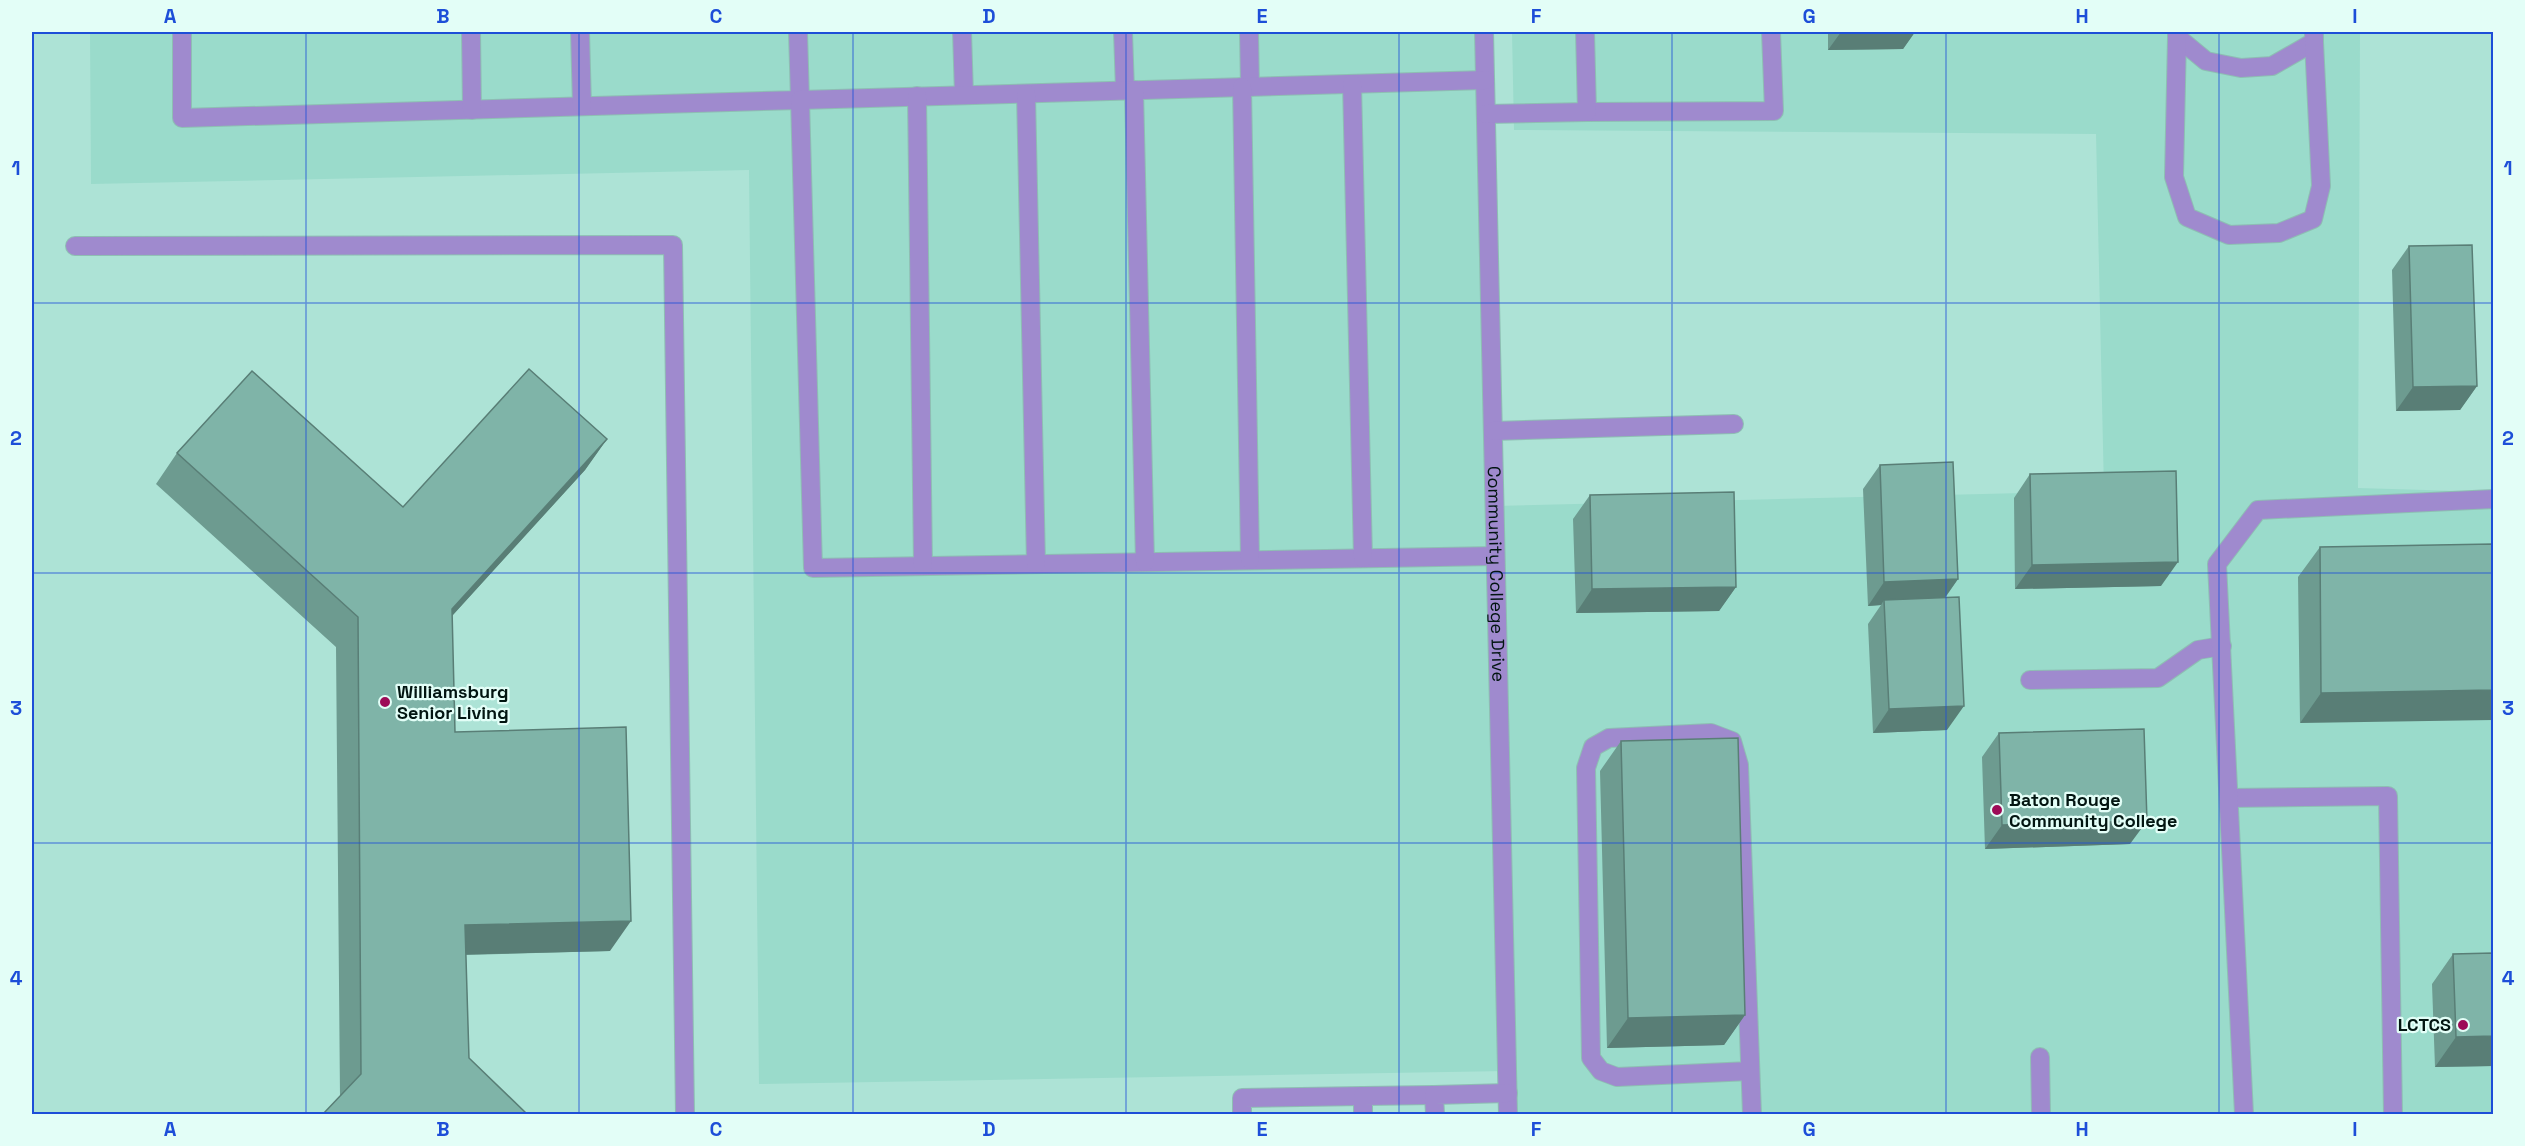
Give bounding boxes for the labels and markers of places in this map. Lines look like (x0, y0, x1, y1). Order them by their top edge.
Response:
place label: Williamsburg Senior Living (397, 680, 509, 724)
marker: Williamsburg Senior Living (378, 695, 392, 709)
place label: Baton Rouge Community College (2009, 788, 2177, 832)
marker: Baton Rouge Community College (1990, 803, 2004, 817)
place label: LCTCS (2398, 1013, 2451, 1036)
marker: LCTCS (2456, 1018, 2470, 1032)

